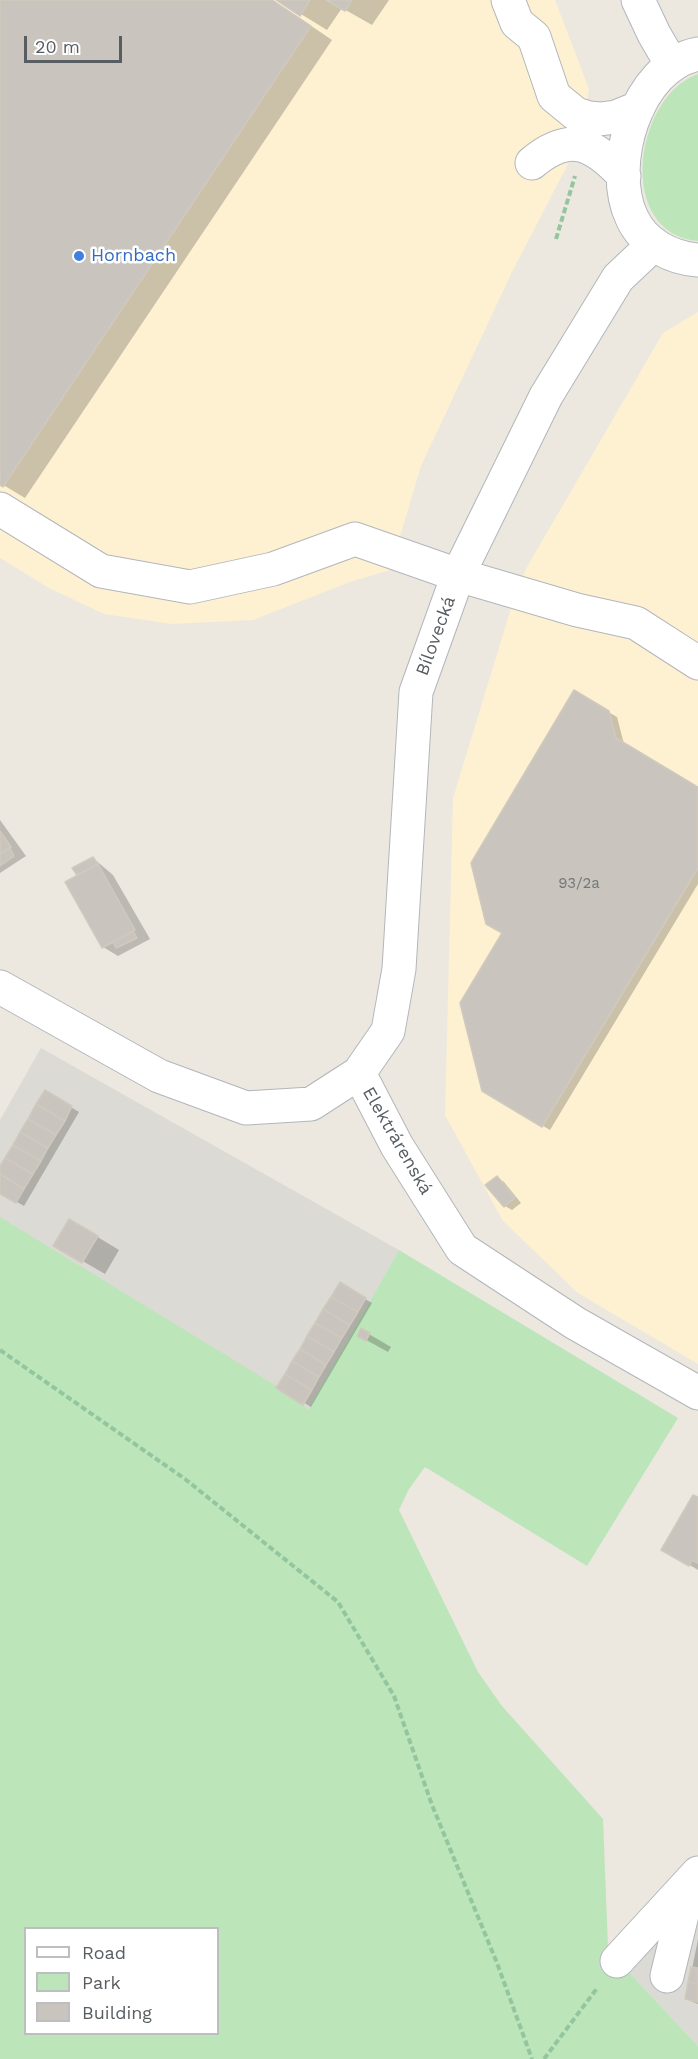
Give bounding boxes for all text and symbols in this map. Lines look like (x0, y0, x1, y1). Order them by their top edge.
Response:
scale bar (27, 24, 124, 62)
text: 20 m (35, 36, 80, 57)
place label: Hornbach (91, 245, 176, 267)
marker: Hornbach (72, 249, 86, 263)
street label: Bílovecká (412, 593, 460, 679)
house number: 93/2a (558, 875, 600, 893)
street label: Elektrárenská (357, 1083, 437, 1199)
legend (24, 1927, 219, 2035)
text: Road (82, 1942, 126, 1963)
text: Park (82, 1972, 121, 1993)
text: Building (82, 2002, 152, 2023)

